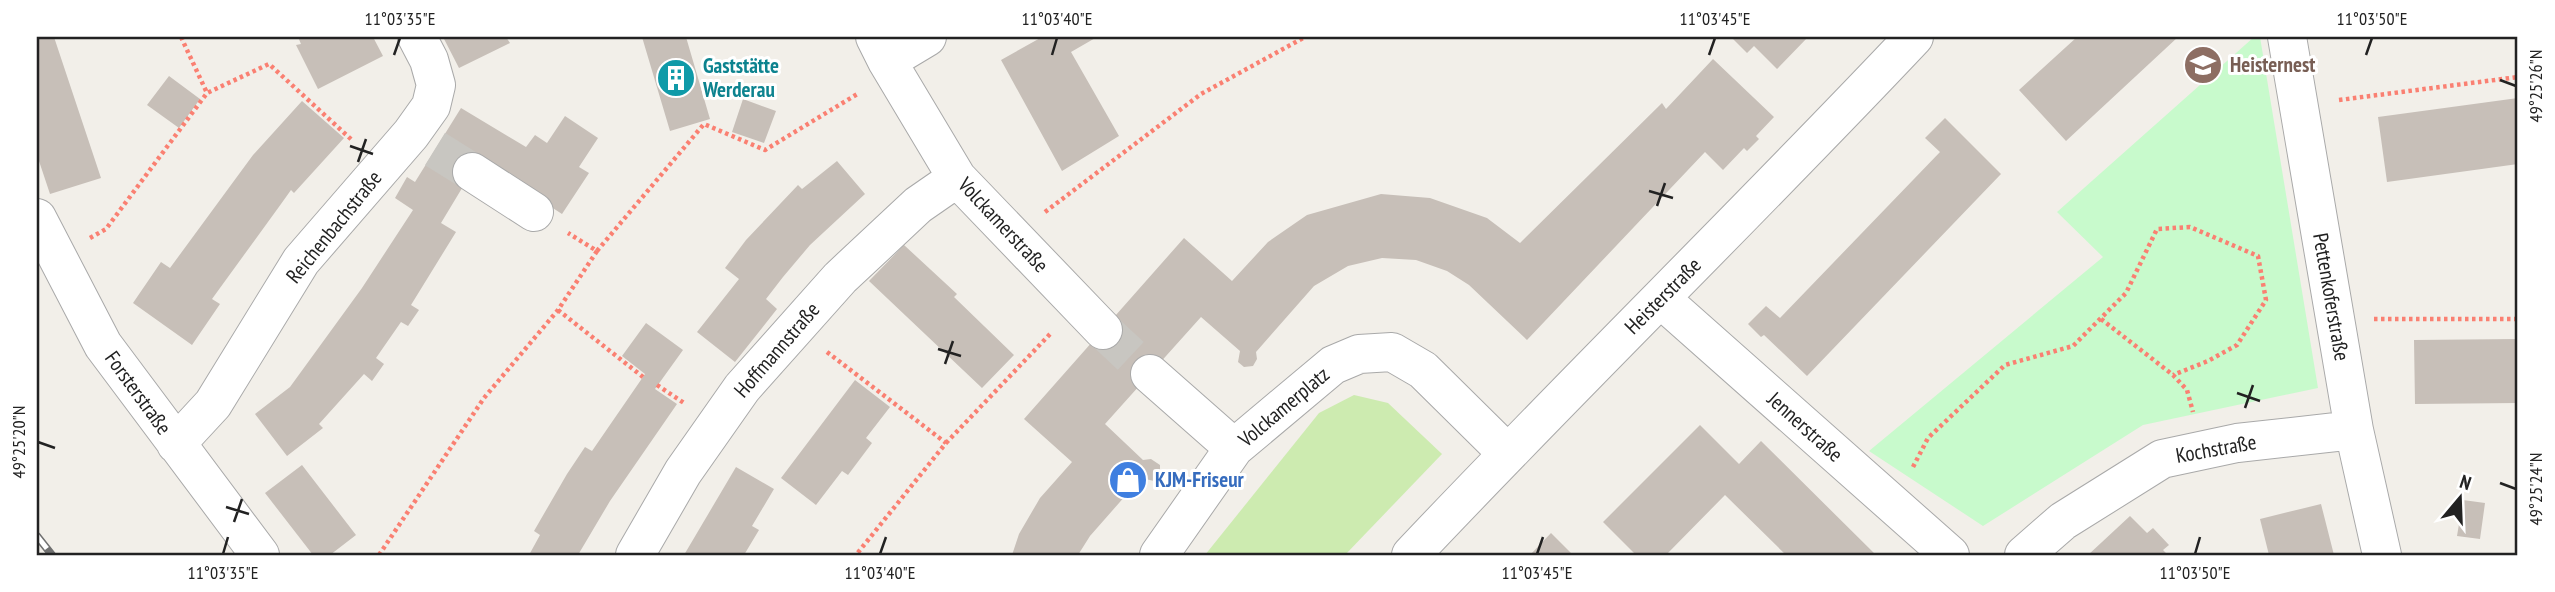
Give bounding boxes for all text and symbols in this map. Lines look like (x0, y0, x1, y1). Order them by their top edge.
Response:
text: 11°03'35"E (365, 7, 435, 30)
text: 11°03'40"E (1022, 7, 1092, 30)
text: 11°03'45"E (1680, 7, 1750, 30)
text: 11°03'50"E (2337, 7, 2407, 30)
school or university icon: Heisternest (2182, 44, 2224, 86)
text: 49°25'26"N (2524, 50, 2547, 122)
place label: Heisternest (2230, 51, 2315, 78)
place label: Gaststätte Werderau (702, 52, 779, 103)
building icon: Gaststätte Werderau (655, 57, 697, 99)
street label: Reichenbachstraße (280, 165, 387, 289)
street label: Volckamerstraße (952, 171, 1054, 278)
street label: Pettenkoferstraße (2307, 231, 2356, 363)
street label: Heisterstraße (1619, 252, 1707, 340)
street label: Hoffmannstraße (728, 297, 825, 403)
street label: Forsterstraße (99, 346, 178, 440)
street label: Volckamerplatz (1232, 361, 1335, 453)
street label: Jennerstraße (1761, 385, 1849, 468)
text: 49°25'20"N (7, 406, 30, 478)
street label: Kochstraße (2174, 428, 2258, 469)
text: 49°25'24"N (2524, 453, 2547, 525)
shop icon: KJM-Friseur (1107, 459, 1149, 501)
north arrow (2426, 462, 2496, 532)
place label: KJM-Friseur (1155, 466, 1245, 493)
text: N (2457, 469, 2474, 495)
text: 11°03'35"E (188, 561, 258, 584)
text: 11°03'40"E (845, 561, 915, 584)
text: 11°03'45"E (1502, 561, 1572, 584)
text: 11°03'50"E (2160, 561, 2230, 584)

